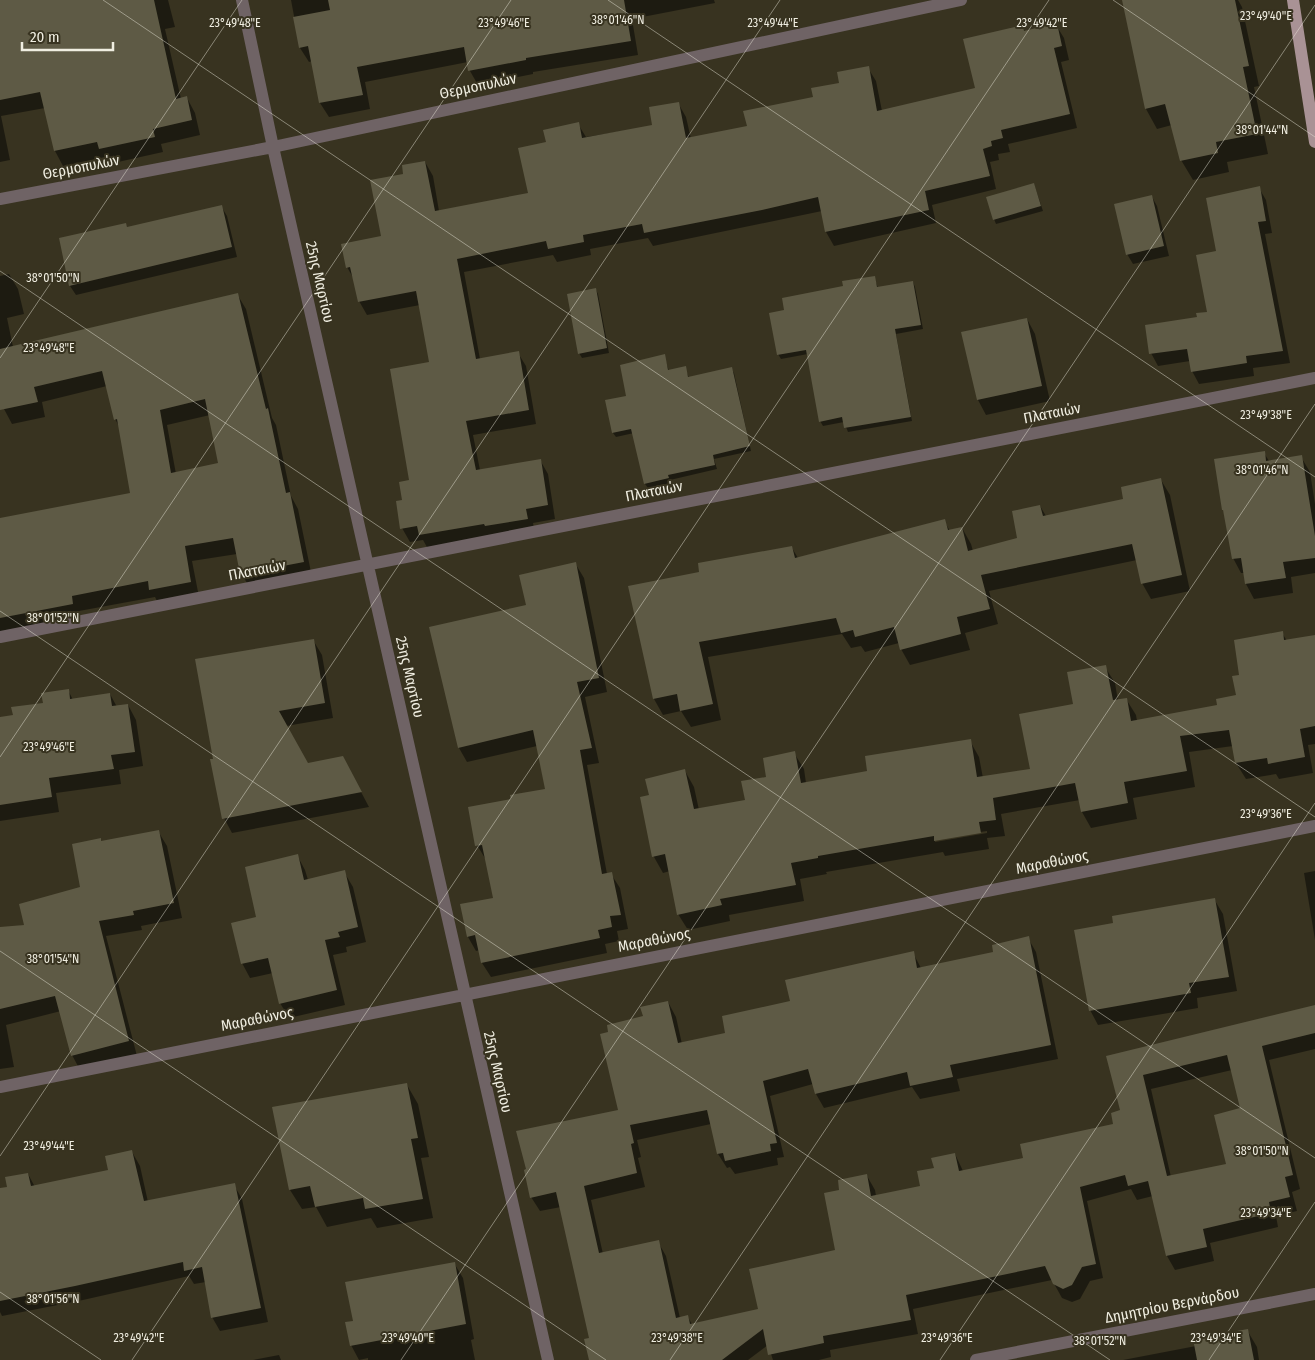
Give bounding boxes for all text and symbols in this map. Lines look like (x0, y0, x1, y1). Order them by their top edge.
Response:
text: 23°49'40"E (1240, 9, 1292, 23)
text: 38°01'46"N (592, 13, 644, 27)
text: 23°49'48"E (209, 16, 261, 30)
text: 23°49'46"E (478, 16, 530, 30)
text: 23°49'44"E (748, 16, 799, 30)
text: 23°49'42"E (1017, 16, 1068, 30)
scale bar (22, 20, 114, 52)
text: 20 m (30, 28, 60, 46)
street label: Θερμοπυλών (438, 69, 518, 103)
text: 38°01'44"N (1236, 123, 1288, 137)
street label: Θερμοπυλών (41, 151, 121, 183)
street label: 25ης Μαρτίου (302, 240, 338, 324)
text: 38°01'50"N (26, 271, 80, 285)
text: 23°49'48"E (23, 341, 75, 355)
street label: Πλαταιών (1022, 399, 1083, 427)
text: 23°49'38"E (1240, 408, 1292, 422)
text: 38°01'46"N (1236, 463, 1288, 477)
street label: Πλαταιών (624, 477, 685, 505)
street label: Πλαταιών (227, 556, 288, 584)
text: 38°01'52"N (27, 611, 79, 625)
street label: 25ης Μαρτίου (392, 635, 428, 719)
text: 23°49'46"E (23, 740, 75, 754)
text: 23°49'36"E (1240, 807, 1292, 821)
street label: Μαραθώνος (1014, 846, 1090, 878)
street label: Μαραθώνος (616, 924, 692, 956)
text: 38°01'54"N (27, 952, 79, 966)
street label: Μαραθώνος (219, 1003, 295, 1035)
street label: 25ης Μαρτίου (480, 1030, 516, 1114)
text: 23°49'44"E (24, 1139, 75, 1153)
text: 38°01'50"N (1235, 1144, 1289, 1158)
text: 23°49'34"E (1241, 1206, 1292, 1220)
street label: Δημητρίου Βερνάρδου (1103, 1283, 1241, 1327)
text: 38°01'56"N (26, 1292, 80, 1306)
text: 23°49'42"E (114, 1331, 165, 1345)
text: 23°49'40"E (382, 1331, 434, 1345)
text: 23°49'38"E (651, 1331, 703, 1345)
text: 23°49'36"E (921, 1331, 973, 1345)
text: 23°49'34"E (1191, 1331, 1242, 1345)
text: 38°01'52"N (1074, 1334, 1126, 1348)

